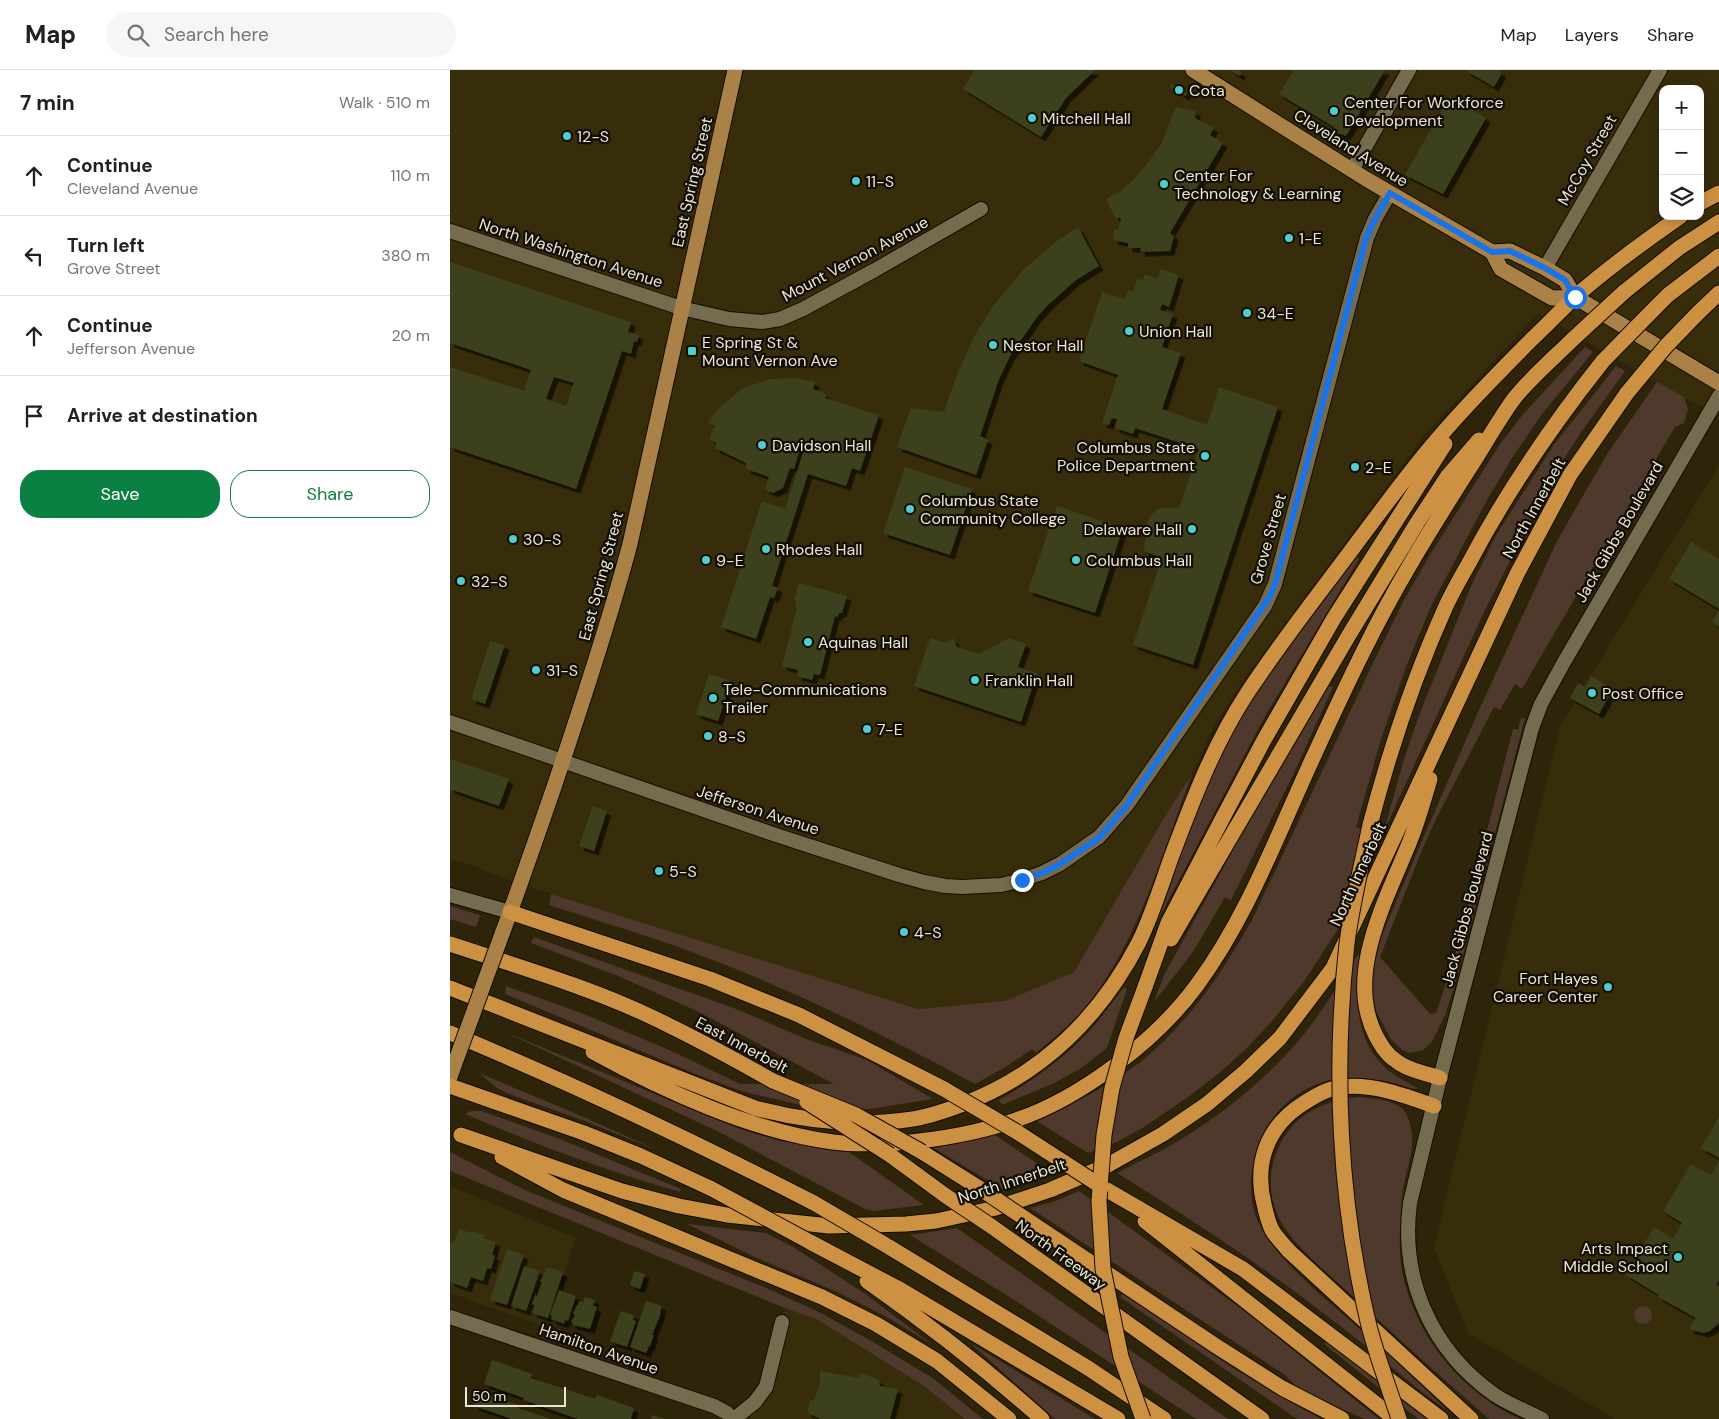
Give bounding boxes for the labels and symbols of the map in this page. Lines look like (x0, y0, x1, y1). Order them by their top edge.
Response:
place label: Cota (1189, 80, 1225, 101)
marker: Cota (1173, 84, 1185, 96)
place label: Center For Workforce Development (1344, 92, 1504, 131)
street label: Cleveland Avenue (1290, 104, 1412, 192)
marker: Center For Workforce Development (1328, 105, 1340, 117)
place label: Mitchell Hall (1042, 108, 1131, 129)
street label: McCoy Street (1553, 111, 1621, 209)
marker: Mitchell Hall (1026, 112, 1038, 124)
street label: East Spring Street (667, 115, 717, 249)
place label: 12-S (577, 126, 609, 147)
marker: 12-S (561, 130, 573, 142)
place label: Center For Technology & Learning (1174, 165, 1341, 204)
place label: 11-S (866, 171, 894, 192)
marker: 11-S (850, 175, 862, 187)
marker: Center For Technology & Learning (1158, 178, 1170, 190)
street label: Mount Vernon Avenue (778, 211, 932, 307)
street label: North Washington Avenue (476, 213, 666, 293)
place label: 1-E (1299, 228, 1322, 249)
marker: 1-E (1283, 232, 1295, 244)
route start (1564, 286, 1587, 309)
place label: 34-E (1257, 303, 1294, 324)
marker: 34-E (1241, 307, 1253, 319)
place label: Union Hall (1139, 321, 1212, 342)
marker: Union Hall (1123, 325, 1135, 337)
place label: E Spring St & Mount Vernon Ave (702, 332, 838, 371)
place label: Nestor Hall (1003, 335, 1083, 356)
marker: Nestor Hall (987, 339, 999, 351)
marker: E Spring St & Mount Vernon Ave (686, 345, 698, 357)
place label: Davidson Hall (772, 435, 871, 456)
place label: Columbus State Police Department (1057, 437, 1195, 476)
marker: Davidson Hall (756, 439, 768, 451)
marker: Columbus State Police Department (1199, 450, 1211, 462)
street label: North Innerbelt (1498, 454, 1570, 562)
place label: 2-E (1365, 457, 1392, 478)
street label: Jack Gibbs Boulevard (1570, 458, 1668, 606)
marker: 2-E (1349, 461, 1361, 473)
place label: Columbus State Community College (920, 490, 1066, 529)
street label: Grove Street (1245, 491, 1291, 587)
marker: Columbus State Community College (904, 503, 916, 515)
street label: East Spring Street (574, 509, 628, 643)
place label: Delaware Hall (1083, 519, 1182, 540)
marker: Delaware Hall (1186, 523, 1198, 535)
place label: 30-S (523, 529, 561, 550)
marker: 30-S (507, 533, 519, 545)
place label: Rhodes Hall (776, 539, 862, 560)
marker: Rhodes Hall (760, 543, 772, 555)
place label: 9-E (716, 550, 744, 571)
place label: Columbus Hall (1086, 550, 1192, 571)
marker: 9-E (700, 554, 712, 566)
marker: Columbus Hall (1070, 554, 1082, 566)
place label: 32-S (471, 571, 508, 592)
marker: 32-S (455, 575, 467, 587)
place label: Aquinas Hall (818, 632, 908, 653)
marker: Aquinas Hall (802, 636, 814, 648)
place label: 31-S (546, 660, 578, 681)
marker: 31-S (530, 664, 542, 676)
place label: Franklin Hall (985, 670, 1073, 691)
marker: Franklin Hall (969, 674, 981, 686)
place label: Tele-Communications Trailer (723, 679, 887, 718)
place label: Post Office (1602, 683, 1684, 704)
marker: Post Office (1586, 687, 1598, 699)
marker: Tele-Communications Trailer (707, 692, 719, 704)
place label: 7-E (877, 719, 903, 740)
marker: 7-E (861, 723, 873, 735)
place label: 8-S (718, 726, 746, 747)
marker: 8-S (702, 730, 714, 742)
street label: Jefferson Avenue (694, 780, 822, 840)
street label: North Innerbelt (1325, 819, 1391, 929)
street label: Jack Gibbs Boulevard (1436, 829, 1498, 989)
place label: 5-S (669, 861, 697, 882)
marker: 5-S (653, 865, 665, 877)
route end (1011, 869, 1034, 892)
place label: 4-S (914, 922, 942, 943)
marker: 4-S (898, 926, 910, 938)
place label: Fort Hayes Career Center (1493, 968, 1598, 1007)
marker: Fort Hayes Career Center (1602, 981, 1614, 993)
street label: East Innerbelt (692, 1012, 792, 1078)
street label: North Innerbelt (955, 1154, 1069, 1208)
street label: North Freeway (1011, 1215, 1111, 1295)
place label: Arts Impact Middle School (1564, 1238, 1668, 1277)
marker: Arts Impact Middle School (1672, 1251, 1684, 1263)
street label: Hamilton Avenue (537, 1319, 661, 1379)
scale bar (465, 1384, 566, 1407)

